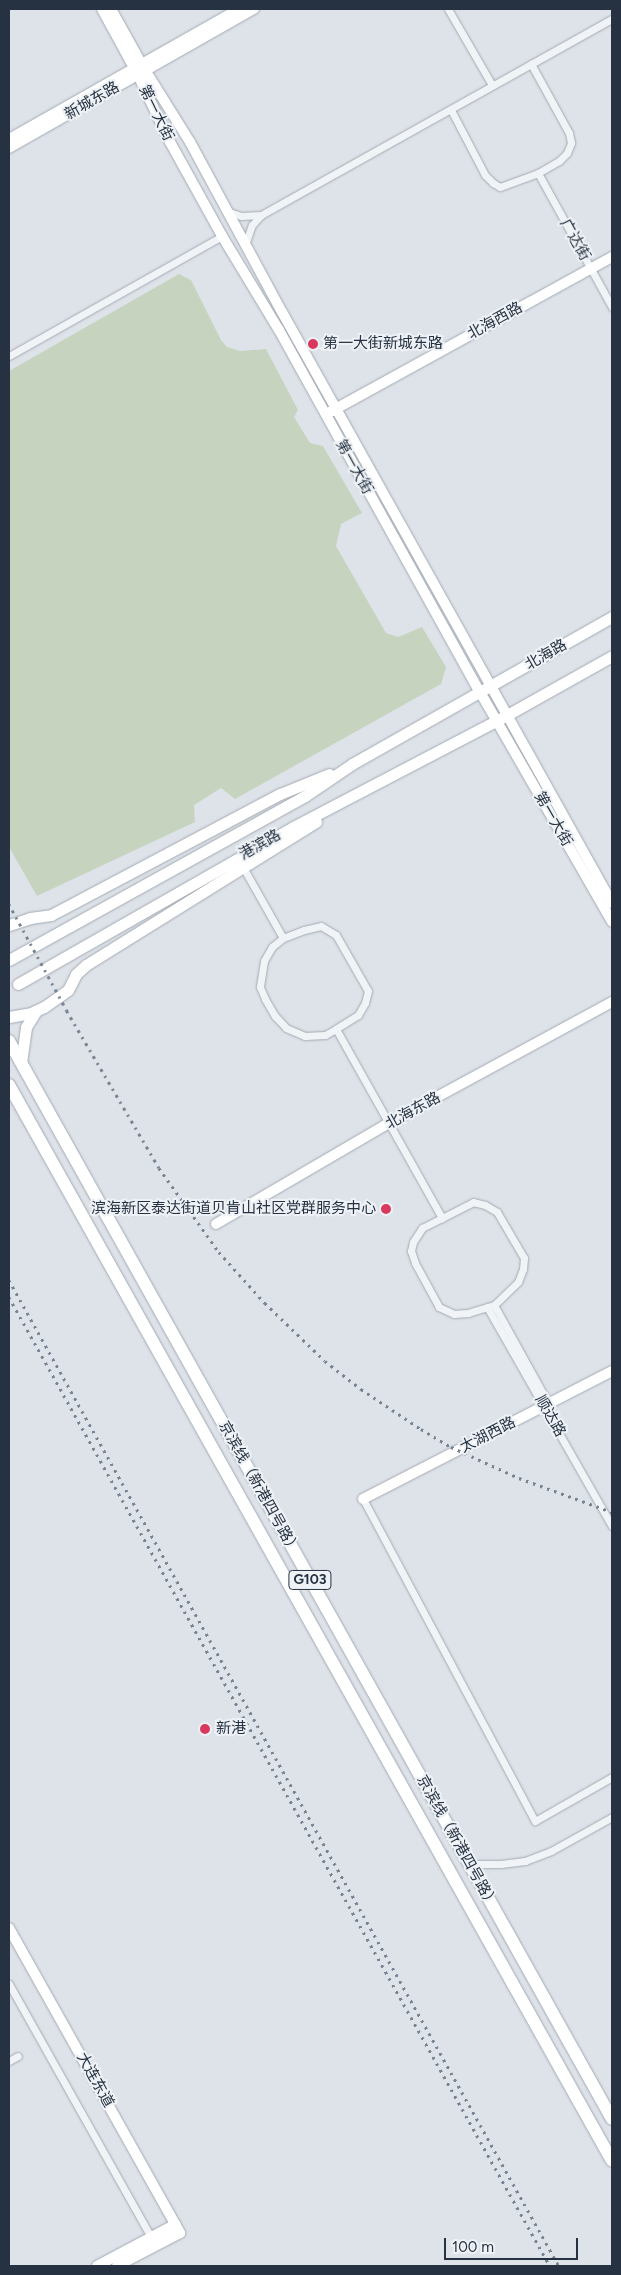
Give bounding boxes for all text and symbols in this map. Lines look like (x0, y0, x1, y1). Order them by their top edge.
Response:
street label: 新城东路 (62, 78, 122, 124)
street label: 第一大街 (135, 82, 177, 144)
street label: 广达街 (556, 216, 594, 264)
street label: 北海西路 (464, 299, 526, 343)
place label: 第一大街新城东路 (323, 335, 443, 353)
marker: 第一大街新城东路 (307, 338, 319, 350)
street label: 第一大街 (332, 436, 376, 498)
street label: 北海路 (522, 636, 570, 674)
street label: 第一大街 (530, 789, 576, 849)
street label: 港滨路 (236, 826, 284, 864)
street label: 北海东路 (382, 1089, 444, 1133)
place label: 滨海新区泰达街道贝肯山社区党群服务中心 (91, 1200, 376, 1218)
marker: 滨海新区泰达街道贝肯山社区党群服务中心 (380, 1203, 392, 1215)
street label: 顺达路 (531, 1392, 569, 1440)
street label: 太湖西路 (457, 1413, 519, 1457)
street label: 京滨线（新港四号路） (215, 1418, 303, 1558)
road number: G103 (288, 1568, 332, 1592)
place label: 新港 (216, 1720, 246, 1738)
marker: 新港 (198, 1722, 212, 1736)
street label: 京滨线（新港四号路） (413, 1772, 501, 1912)
street label: 大连东道 (73, 2049, 117, 2111)
scale bar (446, 2228, 580, 2260)
text: 100 m (452, 2238, 494, 2256)

